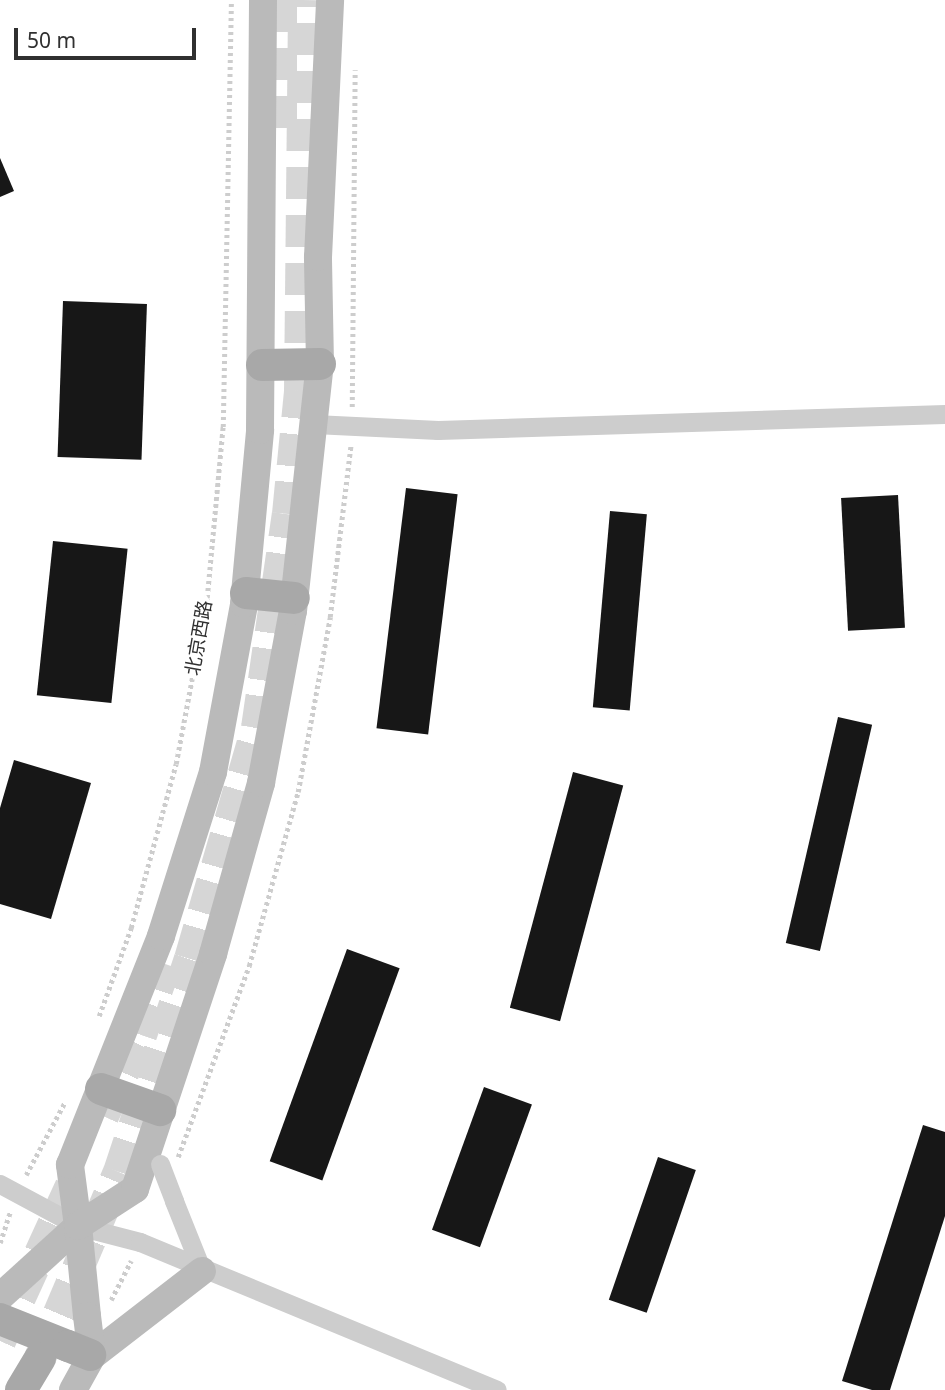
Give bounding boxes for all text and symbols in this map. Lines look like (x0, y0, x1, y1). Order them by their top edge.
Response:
scale bar (18, 14, 200, 58)
text: 50 m (27, 26, 76, 54)
street label: 北京西路 (181, 599, 217, 677)

